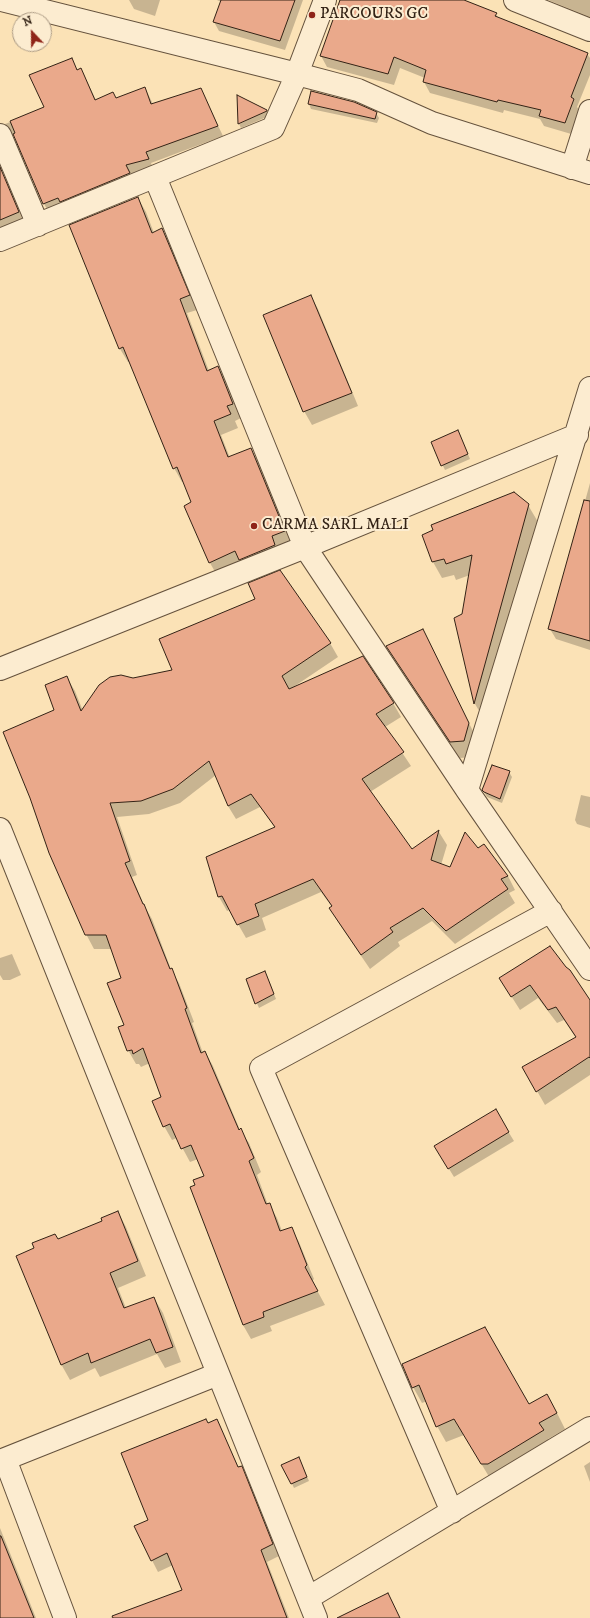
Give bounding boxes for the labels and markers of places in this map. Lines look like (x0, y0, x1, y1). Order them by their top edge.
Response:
place label: PARCOURS GC (320, 5, 428, 25)
marker: PARCOURS GC (307, 10, 317, 20)
place label: CARMA SARL MALI (262, 516, 409, 536)
marker: CARMA SARL MALI (249, 521, 259, 531)

